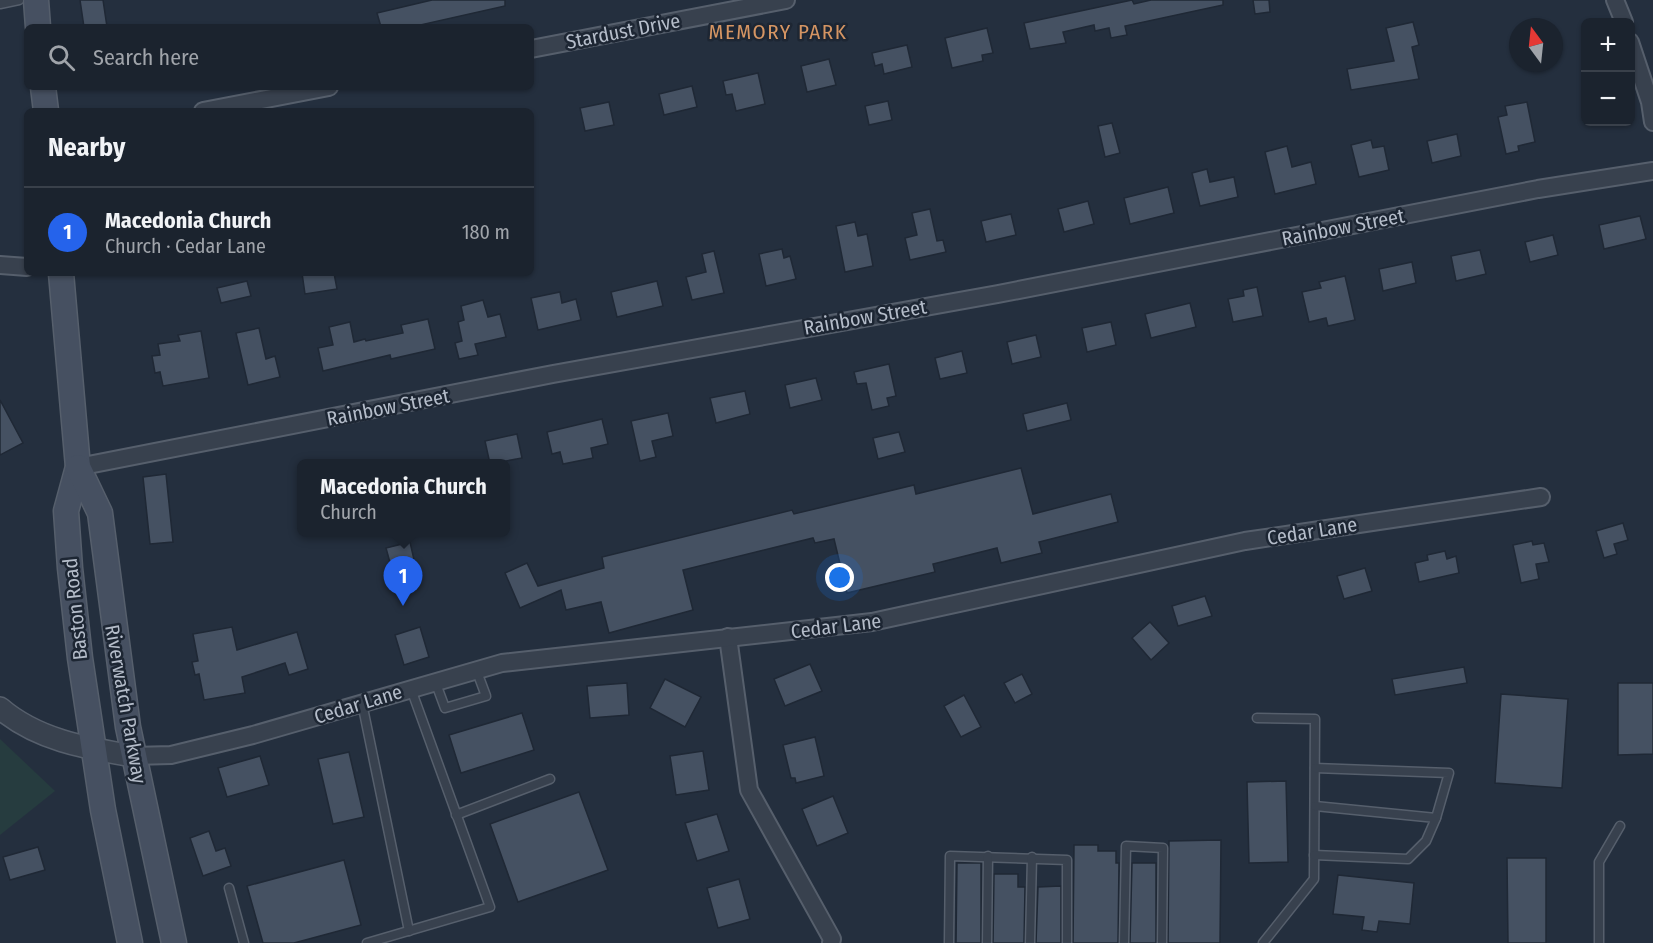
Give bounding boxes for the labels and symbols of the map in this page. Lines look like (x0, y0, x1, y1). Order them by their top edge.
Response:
street label: Stardust Drive (564, 8, 682, 54)
north arrow (1509, 18, 1563, 72)
district label: MEMORY PARK (709, 19, 847, 45)
street label: Rainbow Street (1280, 203, 1407, 251)
street label: Rainbow Street (802, 294, 929, 340)
street label: Rainbow Street (325, 383, 452, 431)
street label: Cedar Lane (1265, 512, 1359, 550)
pin: 1 (384, 556, 422, 606)
street label: Baston Road (58, 557, 92, 661)
your location (825, 563, 854, 592)
street label: Cedar Lane (789, 609, 883, 643)
street label: Riverwatch Parkway (100, 623, 152, 785)
street label: Cedar Lane (311, 679, 405, 729)

